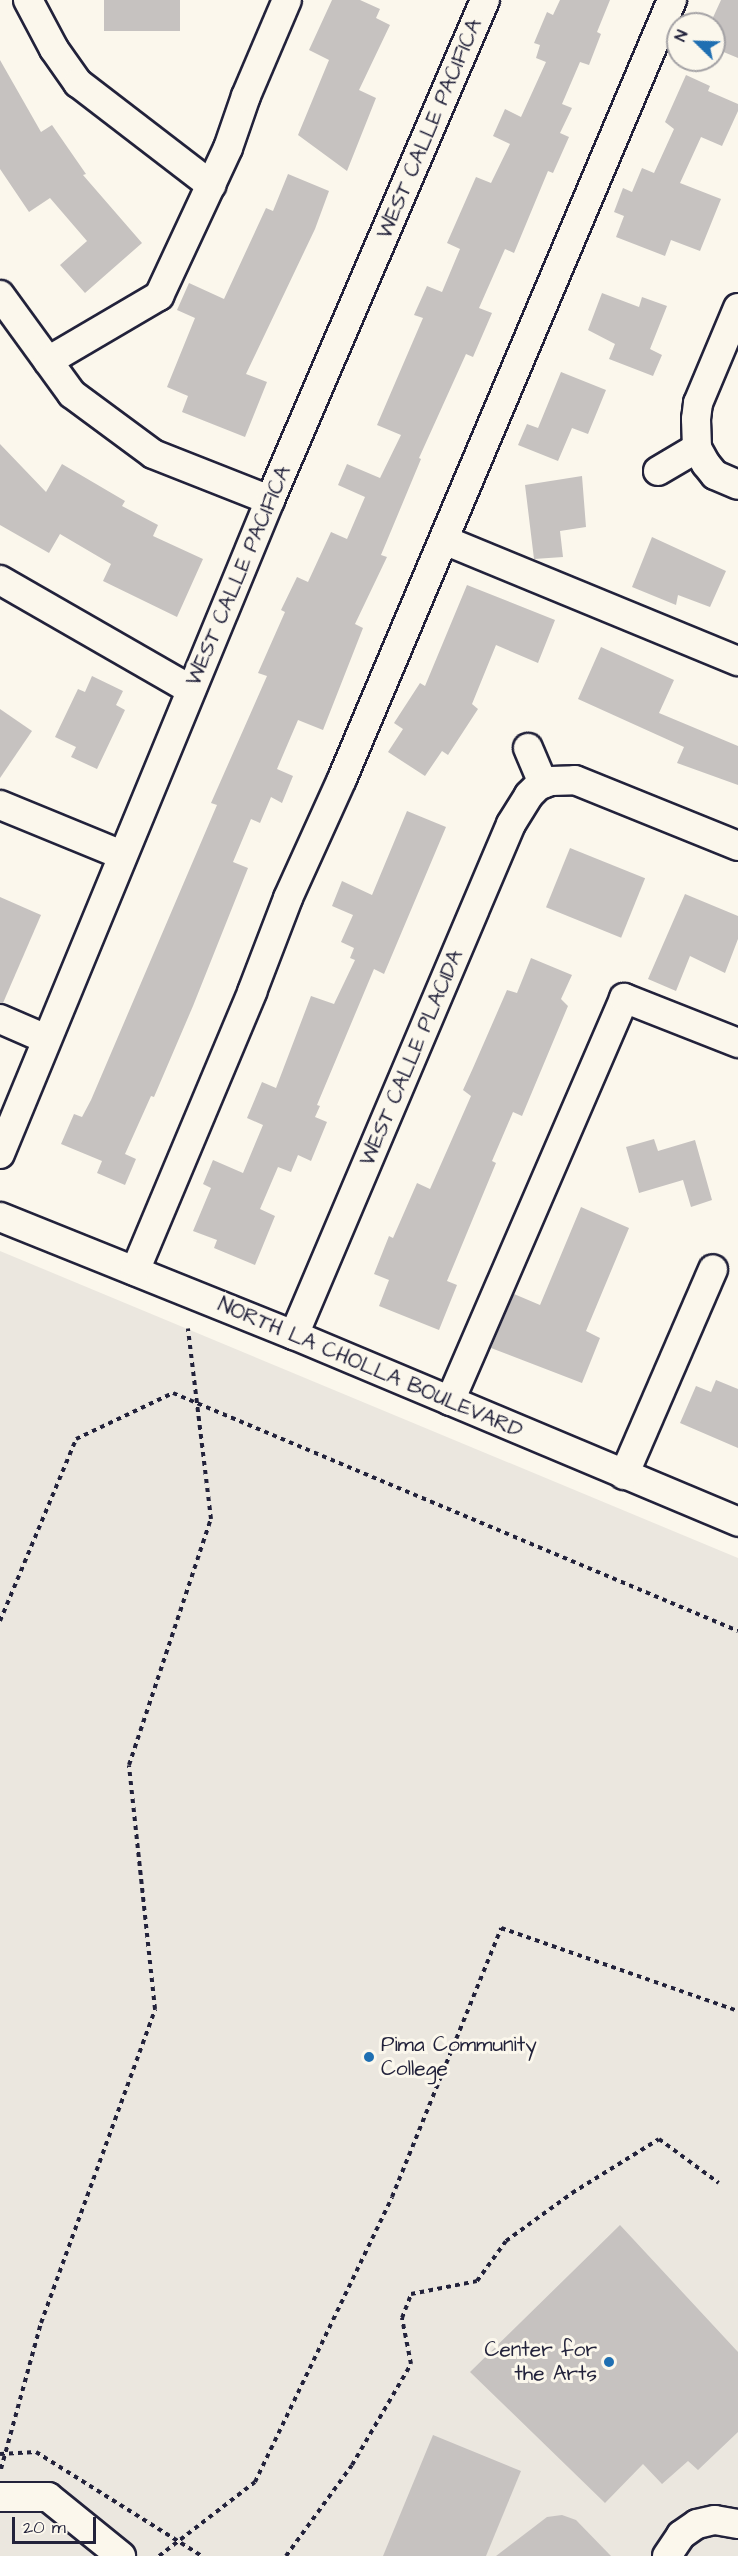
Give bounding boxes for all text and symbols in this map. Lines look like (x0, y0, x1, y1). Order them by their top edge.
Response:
north arrow (666, 12, 726, 72)
street label: WEST CALLE PACIFICA (372, 15, 488, 243)
text: N (669, 27, 693, 45)
street label: WEST CALLE PACIFICA (181, 462, 297, 690)
street label: WEST CALLE PLACIDA (355, 946, 469, 1170)
street label: NORTH LA CHOLLA BOULEVARD (214, 1292, 526, 1444)
place label: Pima Community College (381, 2032, 537, 2082)
marker: Pima Community College (362, 2050, 376, 2064)
place label: Center for the Arts (485, 2337, 597, 2387)
marker: Center for the Arts (602, 2355, 616, 2369)
scale bar (15, 2505, 99, 2543)
text: 20 m (23, 2515, 66, 2540)

